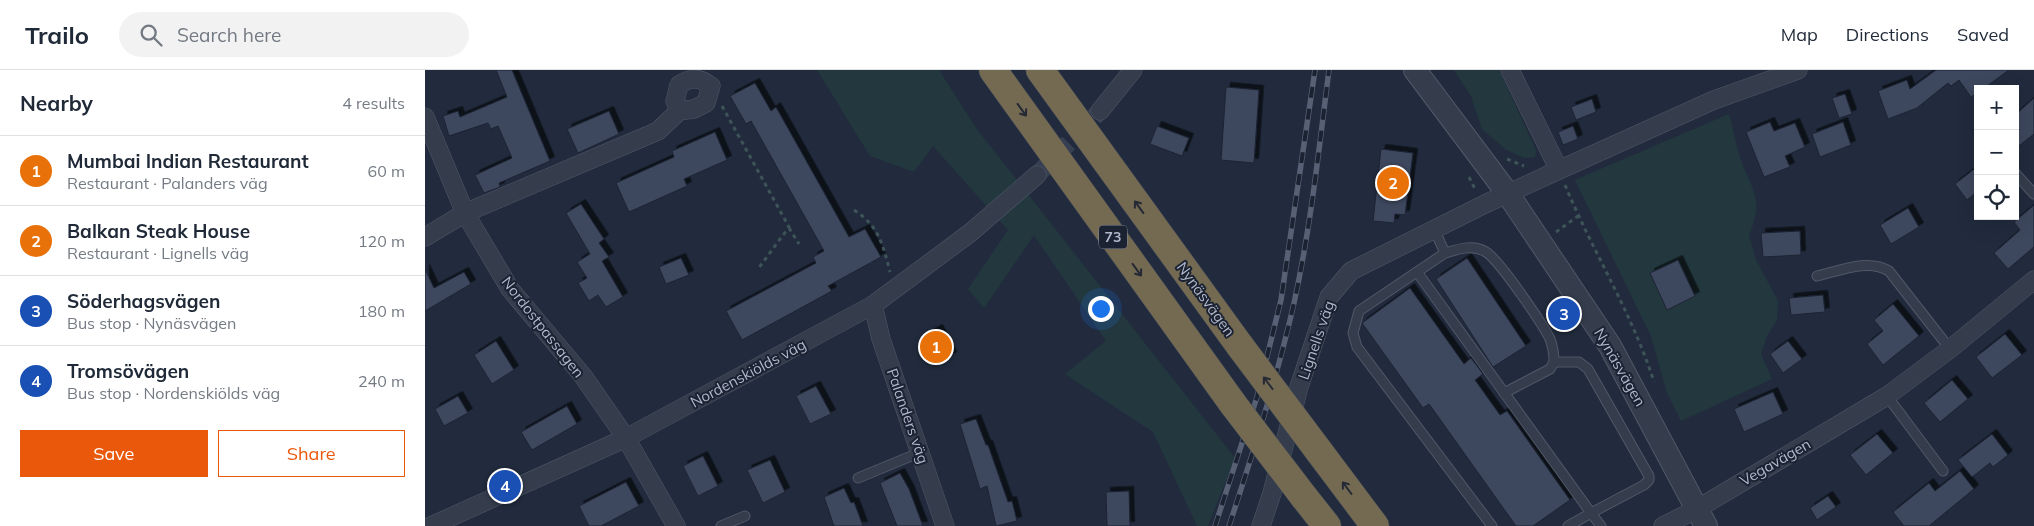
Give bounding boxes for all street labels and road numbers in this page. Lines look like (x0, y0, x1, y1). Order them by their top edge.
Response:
road number: 73 (1099, 226, 1127, 248)
street label: Nynäsvägen (1173, 258, 1239, 340)
street label: Nordostpassagen (498, 273, 588, 381)
street label: Lignells väg (1294, 298, 1338, 382)
street label: Nynäsvägen (1590, 324, 1650, 410)
street label: Nordenskiölds väg (687, 334, 809, 412)
street label: Palanders väg (883, 366, 933, 466)
street label: Vegavägen (1736, 434, 1814, 490)

